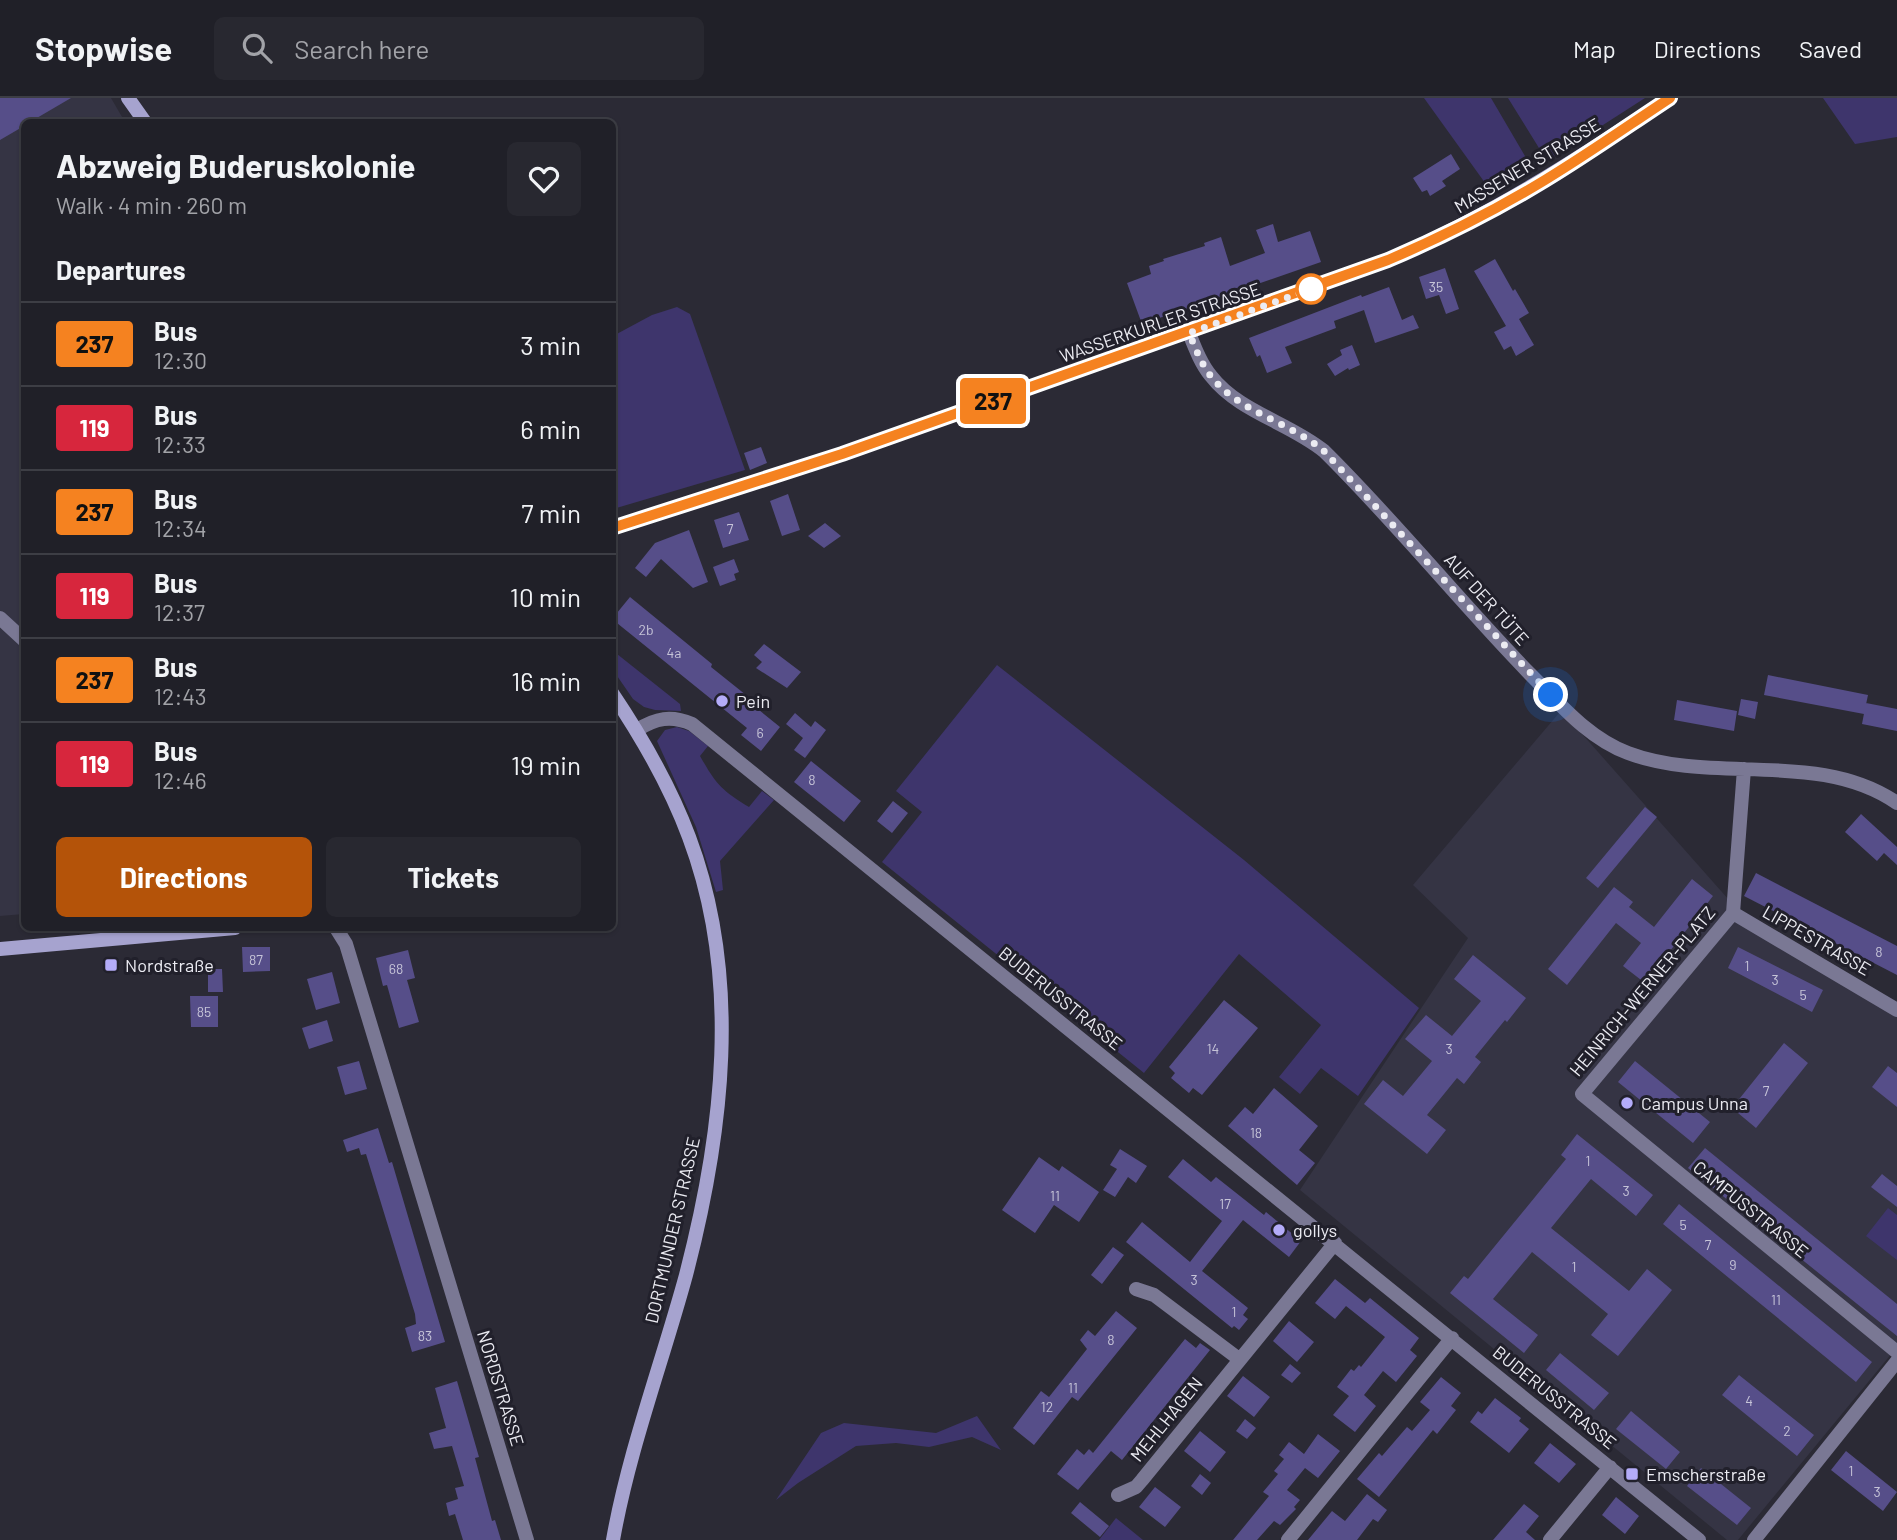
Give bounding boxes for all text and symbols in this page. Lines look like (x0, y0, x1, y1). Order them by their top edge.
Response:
search box (214, 17, 704, 80)
text: Stopwise (35, 28, 172, 68)
icon: search (238, 29, 276, 67)
text: Search here (294, 33, 429, 64)
text: Map (1573, 34, 1616, 63)
text: Directions (1654, 34, 1761, 63)
text: Saved (1799, 34, 1862, 63)
street label: MASSENER STRASSE (1450, 113, 1604, 217)
button: heart (507, 142, 581, 216)
text: Abzweig Buderuskolonie (56, 145, 416, 185)
text: Walk · 4 min · 260 m (56, 191, 247, 219)
text: Departures (56, 254, 186, 285)
unlabelled marker (1296, 274, 1326, 304)
street label: WASSERKURLER STRASSE (1057, 277, 1263, 367)
house number: 35 (1429, 278, 1443, 295)
text: Bus (154, 315, 197, 346)
text: 237 (76, 329, 113, 358)
text: 3 min (520, 329, 581, 360)
text: 12:30 (154, 346, 207, 374)
line badge: 237 (953, 378, 1033, 424)
text: 237 (974, 386, 1012, 415)
text: Bus (154, 399, 197, 430)
text: 119 (80, 413, 109, 442)
text: 6 min (520, 413, 581, 444)
text: 12:33 (154, 430, 206, 458)
text: Bus (154, 483, 197, 514)
text: 237 (76, 497, 113, 526)
text: 7 min (521, 497, 581, 528)
text: 12:34 (154, 514, 207, 542)
house number: 7 (727, 520, 734, 537)
street label: AUF DER TÜTE (1440, 549, 1534, 649)
text: Bus (154, 567, 197, 598)
text: 119 (80, 581, 109, 610)
text: 10 min (510, 581, 581, 612)
text: 12:37 (154, 598, 205, 626)
house number: 2b (638, 621, 654, 638)
house number: 4a (667, 644, 681, 661)
text: Bus (154, 651, 197, 682)
text: 237 (76, 665, 113, 694)
text: 16 min (511, 665, 581, 696)
your location (1533, 677, 1568, 712)
text: 12:43 (154, 682, 207, 710)
place label: Pein (736, 690, 770, 712)
marker: Pein (714, 693, 730, 709)
house number: 6 (756, 724, 764, 741)
text: Bus (154, 735, 197, 766)
text: 119 (80, 749, 109, 778)
text: 19 min (511, 749, 581, 780)
text: 12:46 (154, 766, 207, 794)
house number: 8 (808, 771, 816, 788)
button: Directions (56, 837, 312, 917)
button: Tickets (326, 837, 581, 917)
street label: LIPPESTRASSE (1759, 900, 1875, 980)
street label: HEINRICH-WERNER-PLATZ (1565, 902, 1719, 1080)
street label: BUDERUSSTRASSE (995, 941, 1127, 1055)
house number: 8 (1875, 943, 1883, 960)
house number: 87 (249, 951, 263, 968)
place label: Nordstraße (125, 954, 214, 976)
marker: Nordstraße (103, 957, 119, 973)
house number: 1 (1745, 957, 1749, 974)
house number: 68 (389, 960, 403, 977)
house number: 3 (1771, 971, 1779, 988)
house number: 5 (1799, 986, 1807, 1003)
house number: 85 (197, 1003, 211, 1020)
house number: 14 (1207, 1040, 1219, 1057)
house number: 3 (1445, 1040, 1453, 1057)
house number: 7 (1763, 1082, 1770, 1099)
place label: Campus Unna (1641, 1092, 1748, 1114)
marker: Campus Unna (1619, 1095, 1635, 1111)
house number: 18 (1250, 1124, 1262, 1141)
street label: DORTMUNDER STRASSE (640, 1135, 704, 1325)
house number: 1 (1586, 1152, 1590, 1169)
street label: CAMPUSSTRASSE (1689, 1156, 1813, 1262)
house number: 3 (1622, 1182, 1630, 1199)
house number: 11 (1050, 1187, 1060, 1204)
house number: 17 (1219, 1195, 1231, 1212)
house number: 5 (1679, 1216, 1687, 1233)
place label: gollys (1293, 1219, 1337, 1241)
marker: gollys (1271, 1222, 1287, 1238)
house number: 7 (1705, 1236, 1712, 1253)
house number: 9 (1729, 1256, 1737, 1273)
house number: 1 (1572, 1258, 1576, 1275)
house number: 3 (1190, 1271, 1198, 1288)
house number: 11 (1771, 1291, 1781, 1308)
house number: 1 (1232, 1303, 1236, 1320)
house number: 83 (418, 1327, 432, 1344)
street label: NORDSTRASSE (473, 1328, 529, 1448)
house number: 8 (1107, 1331, 1115, 1348)
street label: BUDERUSSTRASSE (1489, 1340, 1621, 1454)
street label: MEHLHAGEN (1125, 1372, 1207, 1466)
house number: 11 (1068, 1379, 1078, 1396)
house number: 4 (1745, 1392, 1753, 1409)
house number: 12 (1041, 1398, 1053, 1415)
house number: 2 (1783, 1422, 1791, 1439)
house number: 1 (1849, 1462, 1853, 1479)
place label: Emscherstraße (1646, 1463, 1766, 1485)
marker: Emscherstraße (1624, 1466, 1640, 1482)
house number: 3 (1873, 1483, 1881, 1500)

